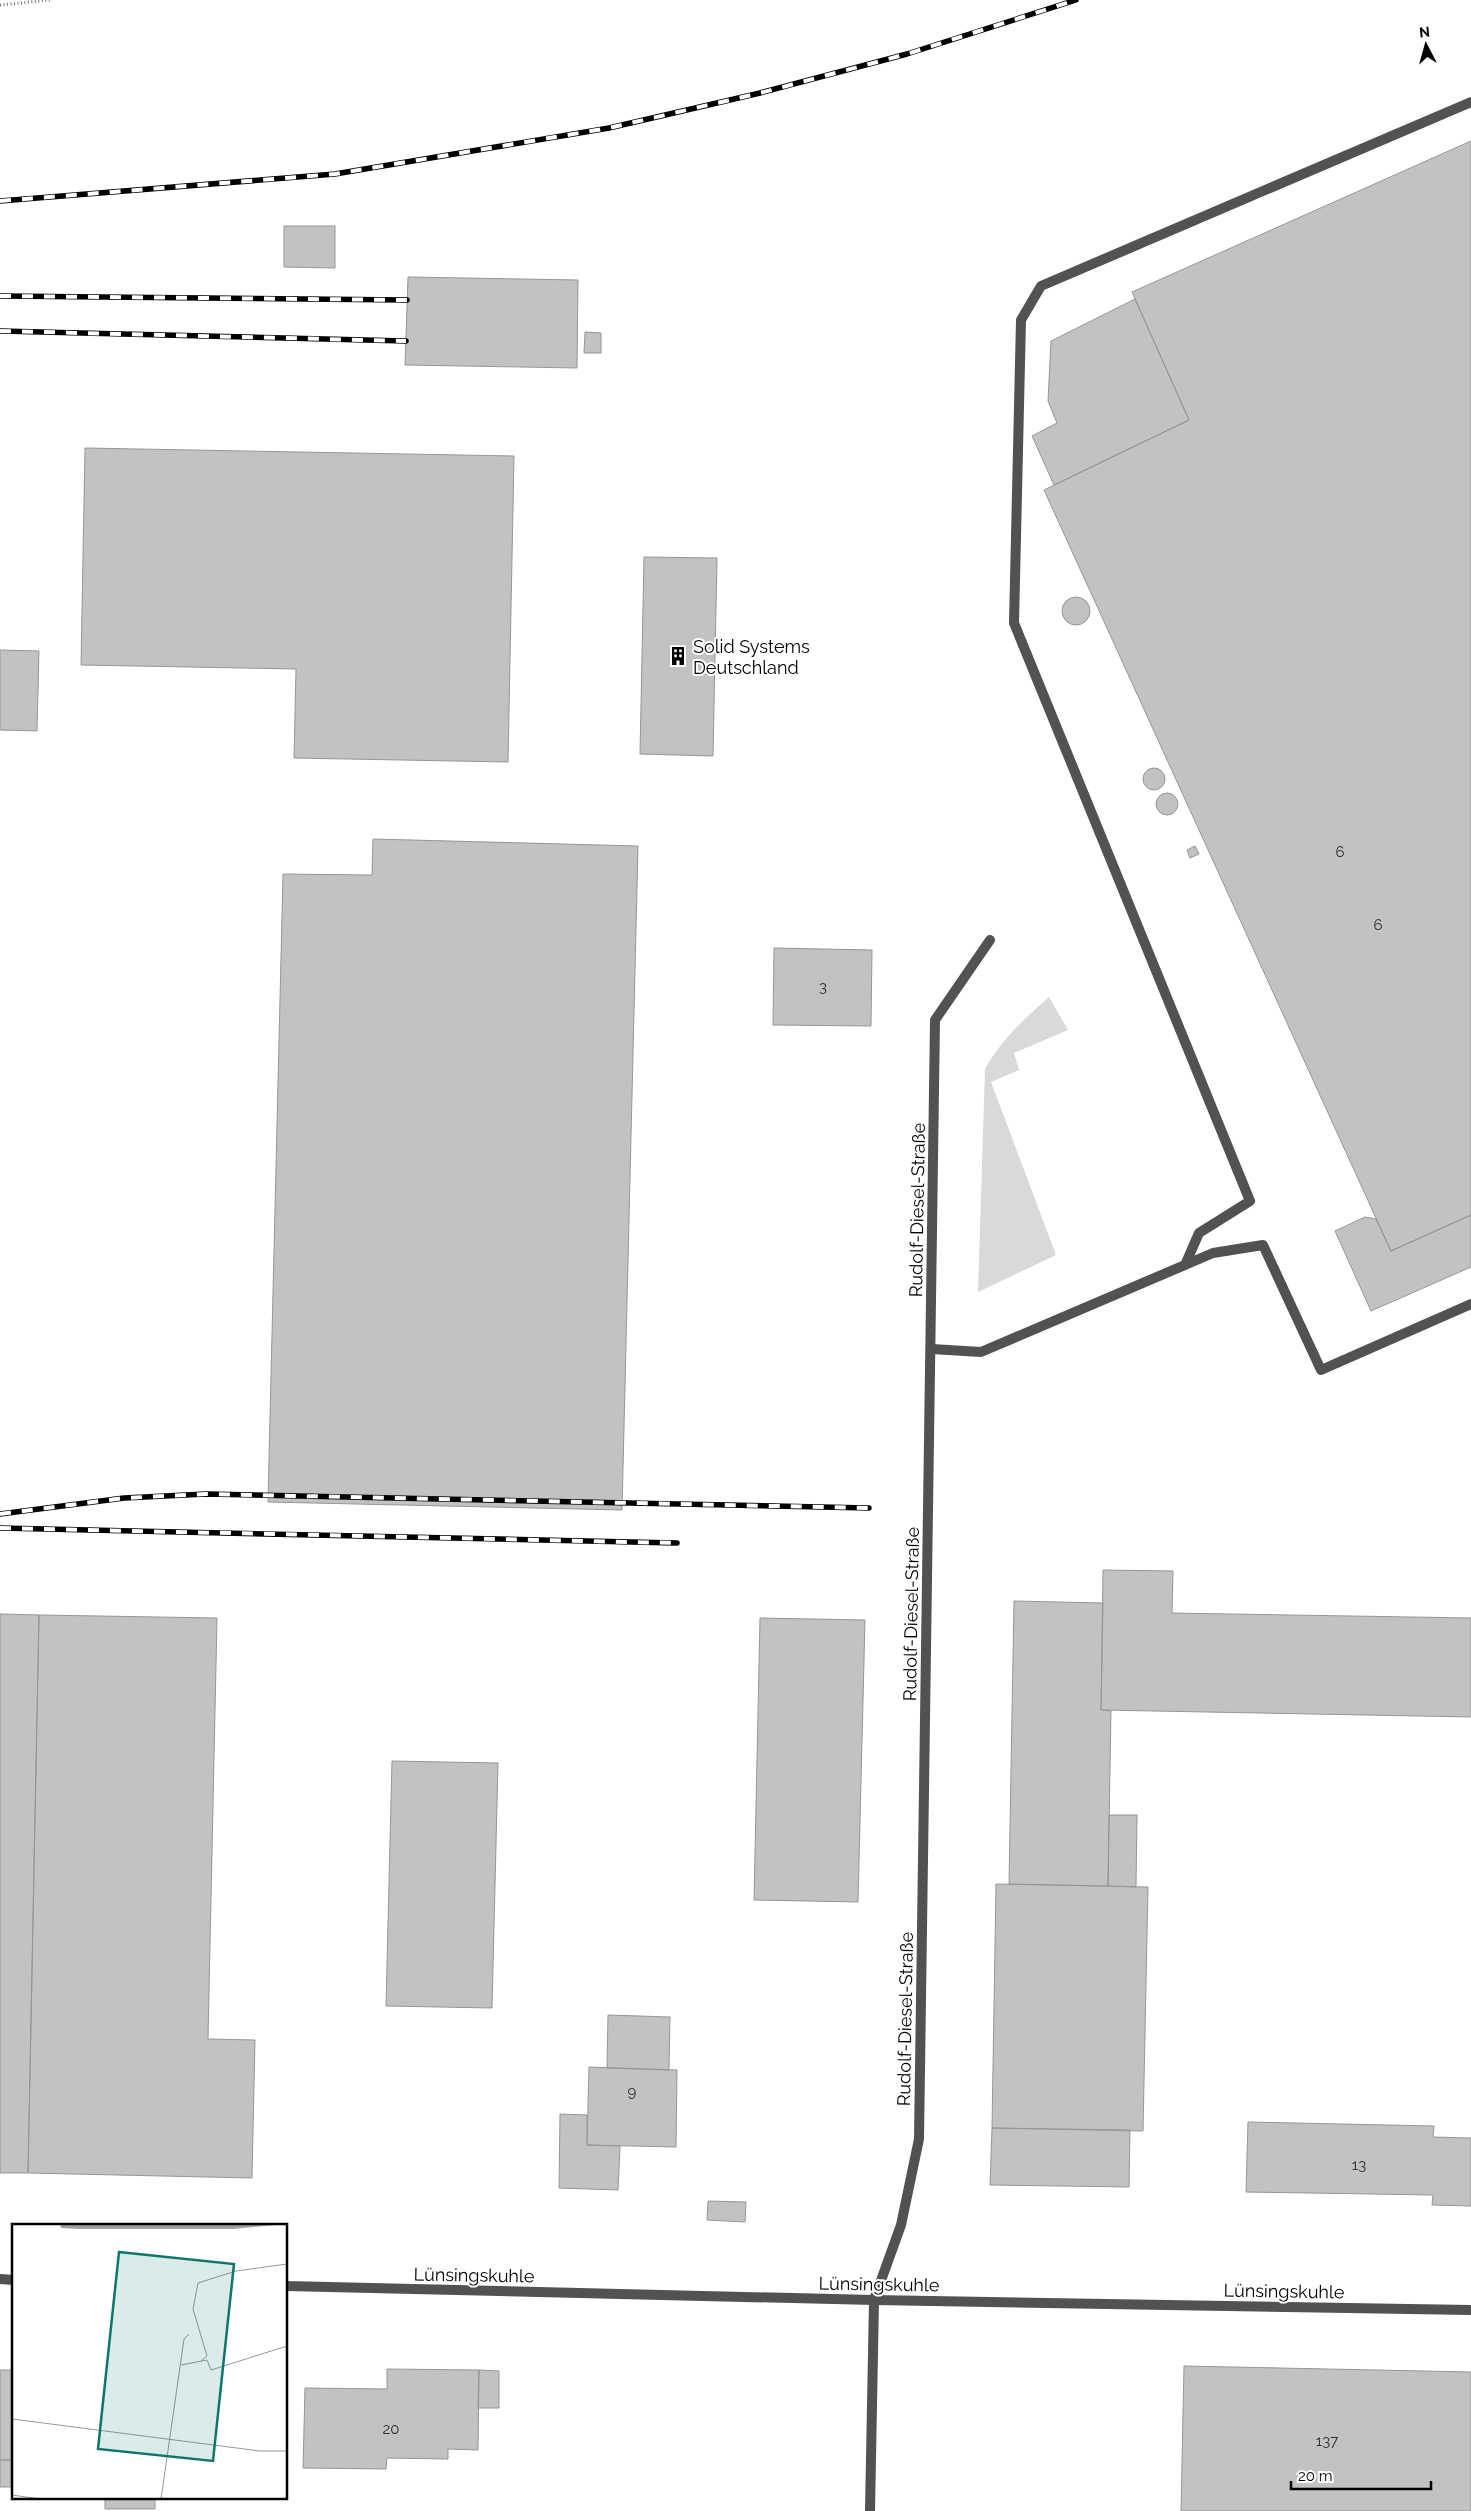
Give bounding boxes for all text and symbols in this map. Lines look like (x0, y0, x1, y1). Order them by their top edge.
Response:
north arrow (1401, 20, 1451, 70)
text: N (1418, 24, 1431, 41)
place label: Solid Systems Deutschland (693, 636, 810, 678)
building icon: Solid Systems Deutschland (667, 645, 689, 667)
house number: 6 (1335, 843, 1345, 861)
house number: 6 (1373, 916, 1383, 934)
house number: 3 (819, 978, 827, 996)
street label: Rudolf-Diesel-Straße (905, 1122, 929, 1297)
street label: Rudolf-Diesel-Straße (899, 1526, 923, 1701)
street label: Rudolf-Diesel-Straße (893, 1931, 917, 2106)
house number: 9 (628, 2083, 637, 2101)
house number: 13 (1352, 2156, 1366, 2174)
inset map (12, 2224, 288, 2498)
street label: Lünsingskuhle (413, 2263, 535, 2287)
street label: Lünsingskuhle (818, 2272, 940, 2296)
street label: Lünsingskuhle (1223, 2279, 1345, 2303)
house number: 20 (383, 2420, 400, 2438)
house number: 137 (1316, 2432, 1338, 2450)
scale bar (1291, 2458, 1431, 2490)
text: 20 m (1298, 2467, 1333, 2485)

